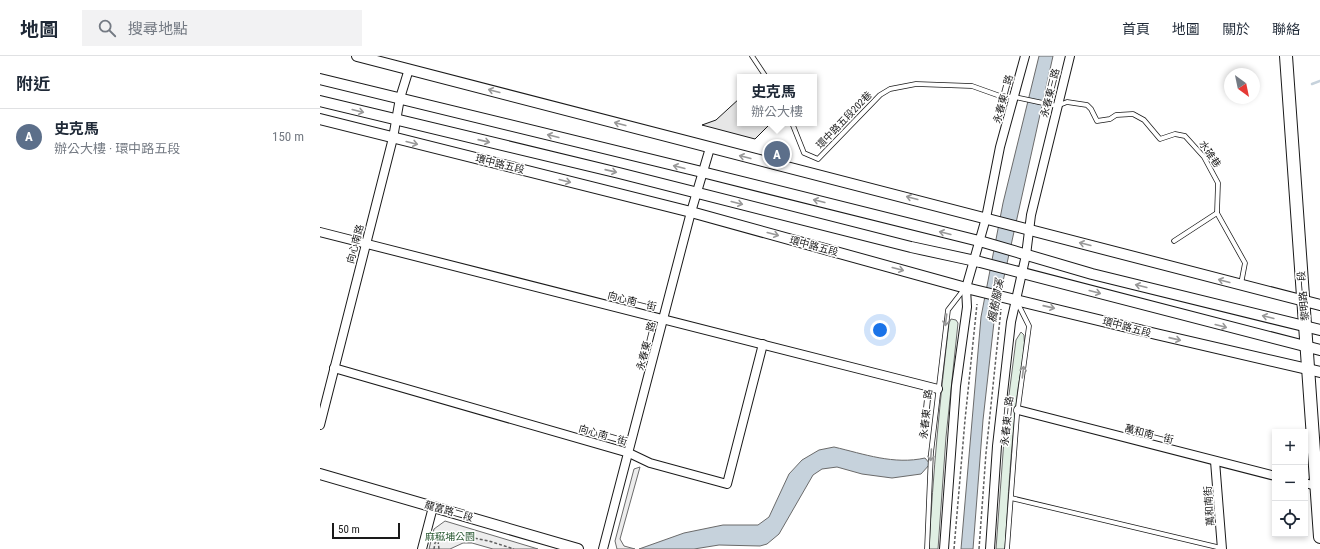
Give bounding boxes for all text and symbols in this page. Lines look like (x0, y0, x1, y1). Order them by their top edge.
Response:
search box (82, 10, 362, 46)
icon: search (96, 17, 118, 39)
text: 地圖 (20, 18, 58, 41)
text: 搜尋地點 (128, 20, 188, 38)
text: 首頁 (1122, 21, 1150, 37)
text: 地圖 (1172, 21, 1200, 37)
text: 關於 (1222, 21, 1250, 37)
text: 聯絡 (1272, 21, 1300, 37)
street label: 永春東三路 (1039, 67, 1061, 119)
north arrow (1224, 68, 1260, 104)
street label: 永春東二路 (991, 73, 1015, 125)
text: 附近 (16, 74, 50, 94)
popup (737, 74, 817, 126)
text: 史克馬 (751, 83, 796, 101)
one-way arrow (488, 87, 501, 94)
street label: 環中路五段202巷 (814, 89, 874, 151)
text: 辦公大樓 (751, 104, 803, 119)
one-way arrow (351, 107, 364, 115)
text: 史克馬 (54, 120, 99, 138)
one-way arrow (613, 120, 626, 127)
text: A (25, 129, 33, 144)
text: 150 m (272, 129, 304, 144)
one-way arrow (547, 132, 560, 139)
one-way arrow (477, 137, 490, 145)
street label: 水碓巷 (1197, 138, 1223, 170)
one-way arrow (405, 139, 418, 147)
pin: A (764, 139, 790, 169)
text: 辦公大樓 · 環中路五段 (54, 141, 180, 156)
one-way arrow (739, 152, 752, 160)
street label: 環中路五段 (474, 153, 526, 175)
one-way arrow (673, 163, 686, 170)
one-way arrow (604, 167, 617, 175)
one-way arrow (559, 177, 572, 185)
one-way arrow (906, 194, 919, 202)
one-way arrow (813, 197, 826, 205)
one-way arrow (730, 200, 743, 207)
street label: 向心南路 (345, 223, 365, 265)
one-way arrow (939, 229, 952, 237)
one-way arrow (766, 231, 779, 238)
street label: 環中路五段 (788, 234, 840, 258)
one-way arrow (1079, 240, 1092, 248)
one-way arrow (891, 266, 904, 273)
street label: 黎明路一段 (1295, 271, 1311, 321)
water label: 楓樹腳溪 (985, 276, 1007, 324)
one-way arrow (1218, 276, 1231, 284)
one-way arrow (1135, 282, 1148, 290)
one-way arrow (1088, 289, 1101, 297)
street label: 向心南一街 (606, 290, 658, 312)
one-way arrow (1042, 304, 1055, 312)
one-way arrow (943, 313, 950, 326)
one-way arrow (1262, 313, 1275, 321)
street label: 環中路五段 (1101, 315, 1153, 339)
street label: 永春東一路 (635, 320, 657, 372)
your location (870, 320, 890, 340)
one-way arrow (1214, 322, 1227, 330)
one-way arrow (1168, 335, 1181, 343)
one-way arrow (1019, 366, 1027, 379)
street label: 永春東二路 (918, 389, 934, 439)
street label: 永春東三路 (999, 396, 1015, 446)
street label: 向心南二街 (577, 423, 629, 447)
street label: 萬和南一街 (1123, 423, 1175, 445)
map controls (1272, 429, 1308, 537)
button: + (1272, 429, 1308, 465)
one-way arrow (928, 448, 935, 461)
button: − (1272, 465, 1308, 501)
street label: 萬和南街 (1202, 486, 1216, 526)
street label: 龍富路二段 (423, 499, 475, 523)
button: locate (1272, 501, 1308, 537)
scale bar (332, 521, 400, 540)
text: 50 m (338, 523, 360, 536)
park label: 麻糍埔公園 (425, 531, 475, 542)

